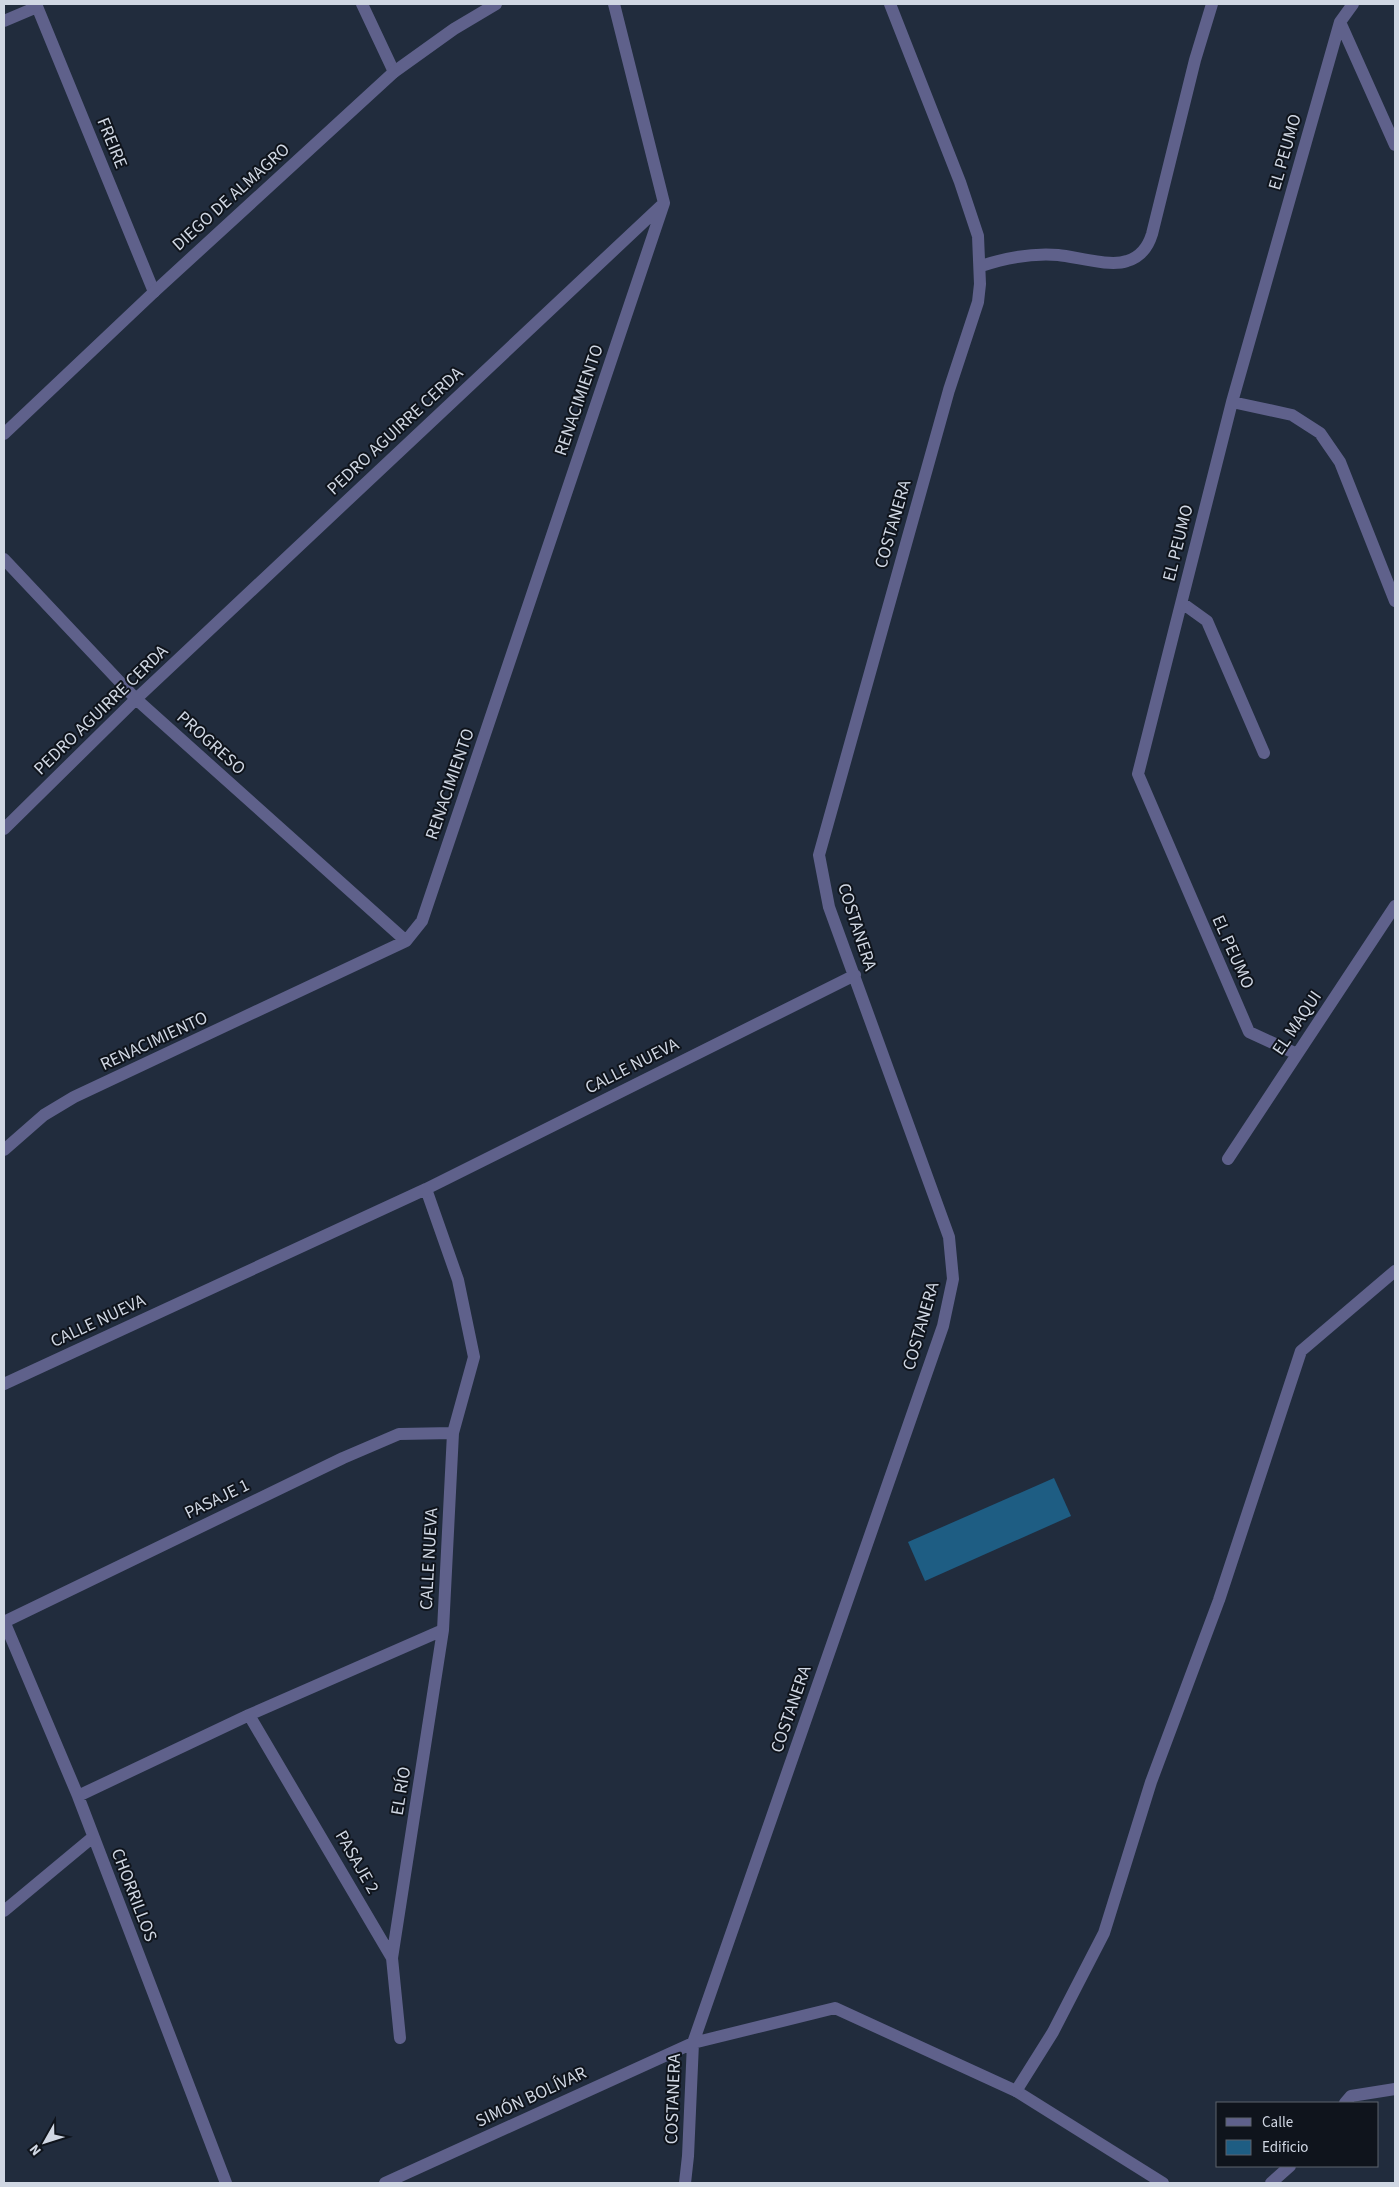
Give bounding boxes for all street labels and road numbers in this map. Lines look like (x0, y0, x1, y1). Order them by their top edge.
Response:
street label: EL PEUMO (1262, 111, 1308, 193)
street label: FREIRE (90, 114, 134, 172)
street label: DIEGO DE ALMAGRO (167, 137, 295, 257)
street label: RENACIMIENTO (548, 341, 610, 459)
street label: PEDRO AGUIRRE CERDA (321, 361, 469, 501)
street label: COSTANERA (868, 477, 918, 571)
street label: EL PEUMO (1156, 502, 1200, 584)
street label: PEDRO AGUIRRE CERDA (28, 639, 174, 781)
street label: PROGRESO (171, 705, 251, 781)
street label: RENACIMIENTO (419, 725, 481, 843)
street label: COSTANERA (831, 880, 883, 974)
street label: EL PEUMO (1206, 911, 1260, 993)
street label: EL MAQUI (1266, 986, 1328, 1060)
street label: RENACIMIENTO (96, 1005, 212, 1077)
street label: CALLE NUEVA (581, 1032, 683, 1100)
street label: COSTANERA (896, 1279, 946, 1373)
street label: CALLE NUEVA (46, 1288, 150, 1354)
street label: PASAJE 1 (180, 1473, 254, 1525)
street label: CALLE NUEVA (414, 1507, 444, 1611)
street label: COSTANERA (764, 1662, 818, 1756)
street label: EL RÍO (385, 1765, 417, 1817)
street label: PASAJE 2 (329, 1826, 385, 1898)
street label: CHORRILLOS (105, 1845, 163, 1945)
street label: COSTANERA (659, 2053, 687, 2145)
street label: SIMÓN BOLÍVAR (471, 2060, 591, 2134)

